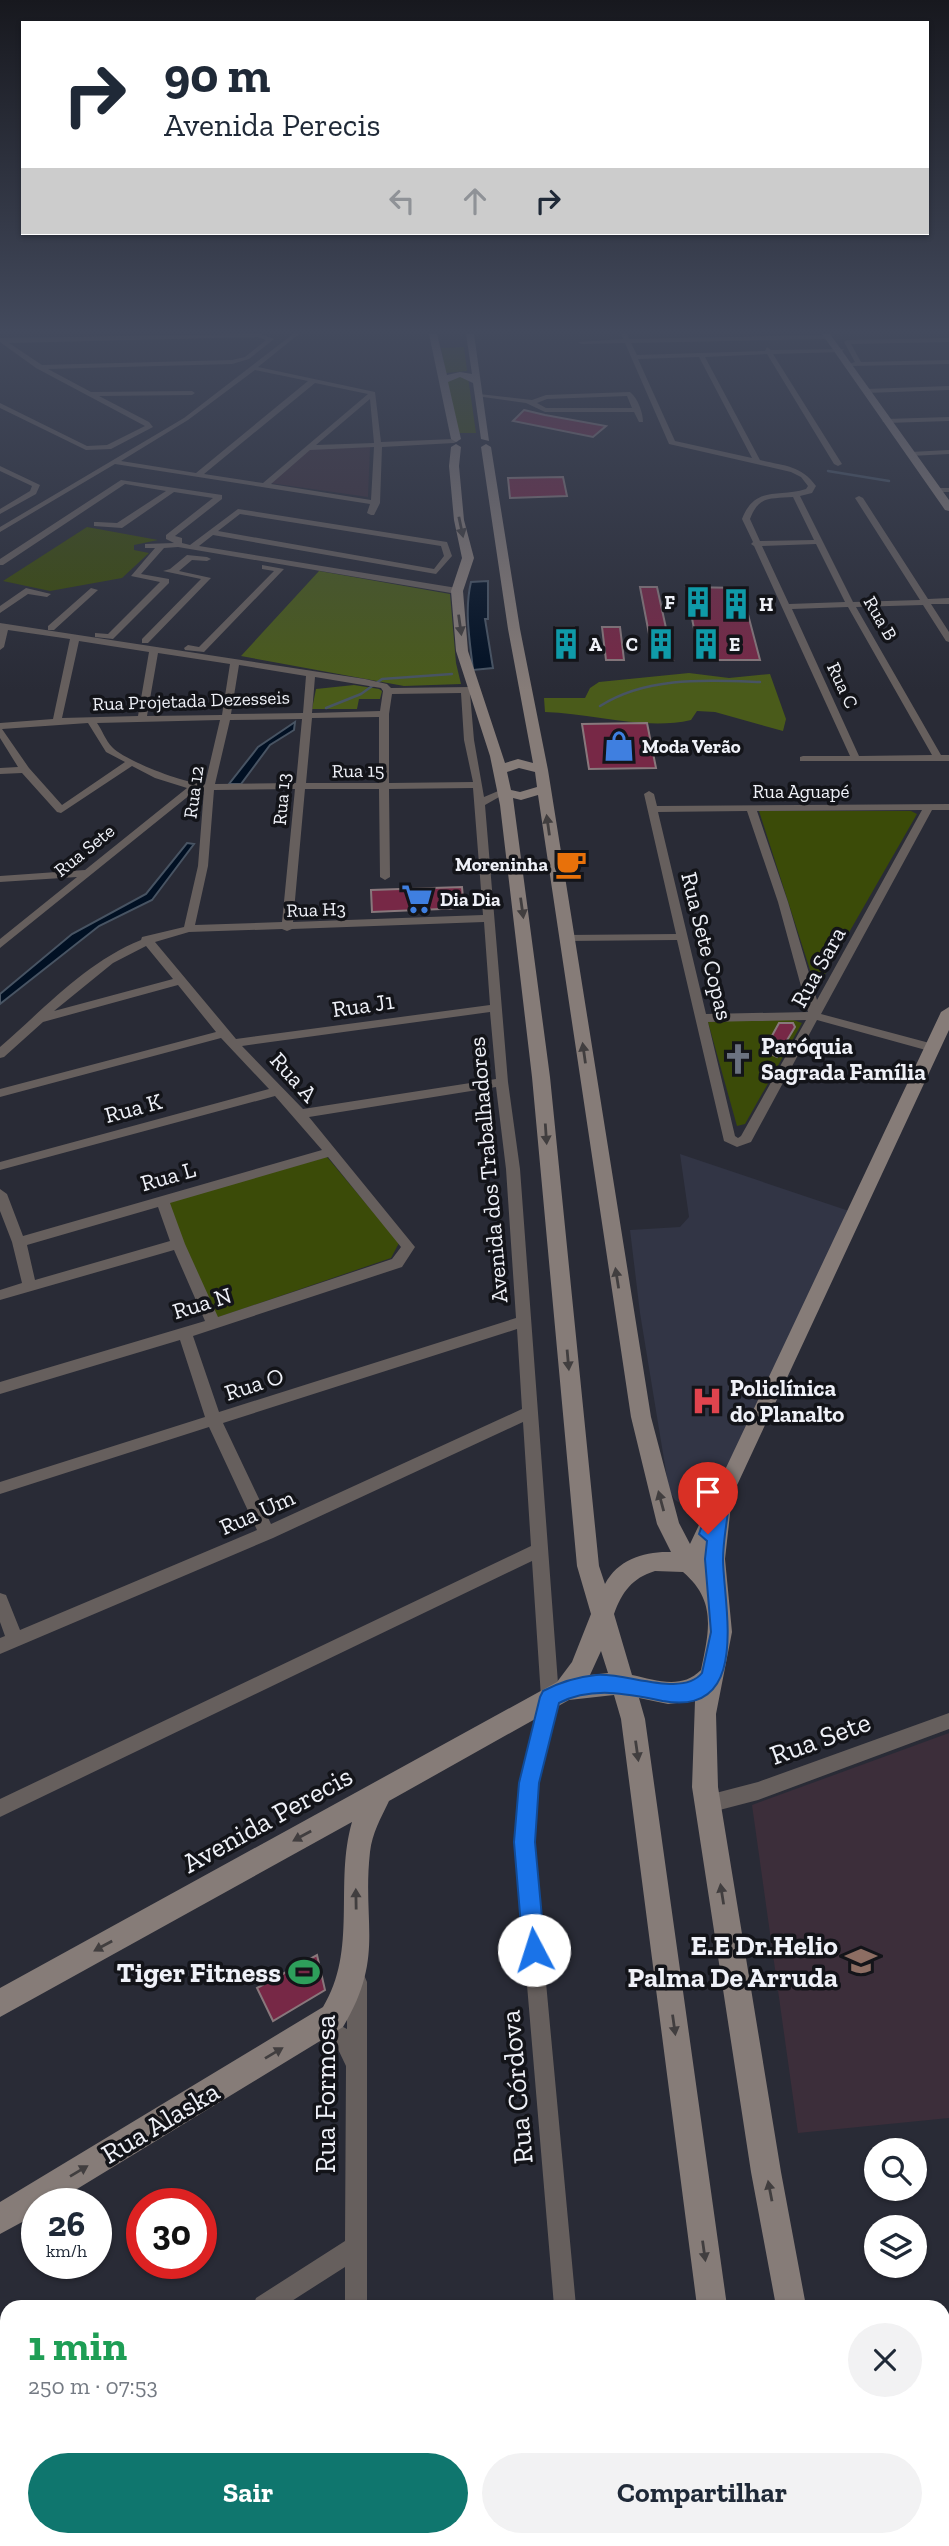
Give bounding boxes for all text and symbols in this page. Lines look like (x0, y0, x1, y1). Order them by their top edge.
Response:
text: 90 m (164, 46, 271, 105)
icon: right (49, 49, 140, 140)
text: Avenida Perecis (164, 106, 381, 144)
icon: left (383, 182, 421, 220)
icon: ahead (456, 182, 494, 220)
icon: right (529, 182, 567, 220)
one-way arrow (455, 516, 466, 538)
building icon: F (681, 585, 715, 619)
building icon: H (719, 587, 753, 621)
place label: F (664, 591, 675, 614)
street label: Rua B (859, 592, 902, 645)
place label: H (759, 593, 773, 616)
one-way arrow (454, 614, 465, 636)
building icon: A (549, 627, 583, 661)
building icon: C (644, 627, 678, 661)
building icon: E (689, 627, 723, 661)
place label: A (589, 633, 603, 656)
place label: C (626, 633, 638, 656)
place label: E (729, 633, 740, 656)
street label: Rua C (822, 659, 863, 712)
street label: Rua Projetada Dezesseis (92, 686, 290, 715)
shop icon: Moda Verão (602, 729, 636, 763)
place label: Moda Verão (642, 735, 741, 758)
street label: Rua 15 (331, 759, 385, 782)
street label: Rua 12 (178, 764, 209, 820)
street label: Rua 13 (268, 772, 295, 826)
street label: Rua Aguapé (753, 780, 850, 803)
one-way arrow (542, 814, 553, 836)
street label: Rua Sete (50, 819, 119, 882)
cafe icon: Moreninha (554, 847, 588, 881)
place label: Moreninha (455, 853, 548, 876)
street label: Rua Sete Copas (675, 869, 739, 1023)
supermarket icon: Dia Dia (400, 882, 434, 916)
place label: Dia Dia (440, 888, 501, 911)
street label: Rua H3 (286, 897, 346, 922)
one-way arrow (516, 897, 527, 919)
street label: Rua Sara (785, 922, 851, 1012)
street label: Rua J1 (330, 987, 396, 1023)
place label: Paróquia Sagrada Família (761, 1032, 926, 1086)
street label: Avenida dos Trabalhadores (462, 1036, 514, 1304)
one-way arrow (578, 1041, 589, 1063)
church icon: Paróquia Sagrada Família (721, 1042, 755, 1076)
street label: Rua A (264, 1046, 324, 1109)
street label: Rua K (101, 1087, 165, 1129)
one-way arrow (541, 1123, 552, 1145)
street label: Rua L (137, 1155, 199, 1197)
one-way arrow (611, 1267, 622, 1289)
street label: Rua N (169, 1281, 235, 1325)
one-way arrow (563, 1349, 574, 1371)
street label: Rua O (221, 1361, 287, 1407)
place label: Policlínica do Planalto (730, 1374, 844, 1428)
hospital icon: Policlínica do Planalto (690, 1384, 724, 1418)
pin (678, 1462, 738, 1534)
icon: arrive (689, 1473, 727, 1511)
street label: Rua Um (215, 1483, 299, 1541)
one-way arrow (655, 1490, 666, 1512)
street label: Rua Sete (765, 1705, 875, 1772)
one-way arrow (632, 1740, 643, 1762)
street label: Avenida Perecis (176, 1759, 358, 1880)
one-way arrow (292, 1830, 311, 1842)
one-way arrow (716, 1883, 727, 1905)
one-way arrow (350, 1888, 362, 1910)
position arrow (497, 1913, 571, 1987)
place label: E.E Dr.Helio Palma De Arruda (627, 1929, 838, 1994)
one-way arrow (93, 1940, 112, 1952)
school or university icon: E.E Dr.Helio Palma De Arruda (844, 1944, 878, 1978)
sports icon: Tiger Fitness (287, 1955, 321, 1989)
place label: Tiger Fitness (117, 1956, 281, 1989)
street label: Rua Córdova (493, 2008, 540, 2165)
street label: Rua Formosa (309, 2014, 342, 2173)
one-way arrow (669, 2014, 680, 2036)
one-way arrow (264, 2046, 283, 2059)
street label: Rua Alaska (95, 2074, 226, 2170)
map controls (864, 2138, 927, 2278)
button: search (864, 2138, 927, 2201)
one-way arrow (70, 2165, 89, 2177)
one-way arrow (764, 2180, 775, 2202)
speed limit sign: 30 (126, 2188, 217, 2279)
text: 26 (48, 2203, 85, 2245)
button: layers (864, 2215, 927, 2278)
text: km/h (46, 2240, 87, 2262)
one-way arrow (699, 2240, 710, 2262)
text: 1 min (28, 2320, 127, 2371)
button: close (848, 2323, 922, 2397)
text: 250 m · 07:53 (28, 2372, 158, 2400)
button: Sair (28, 2453, 468, 2533)
button: Compartilhar (482, 2453, 922, 2533)

